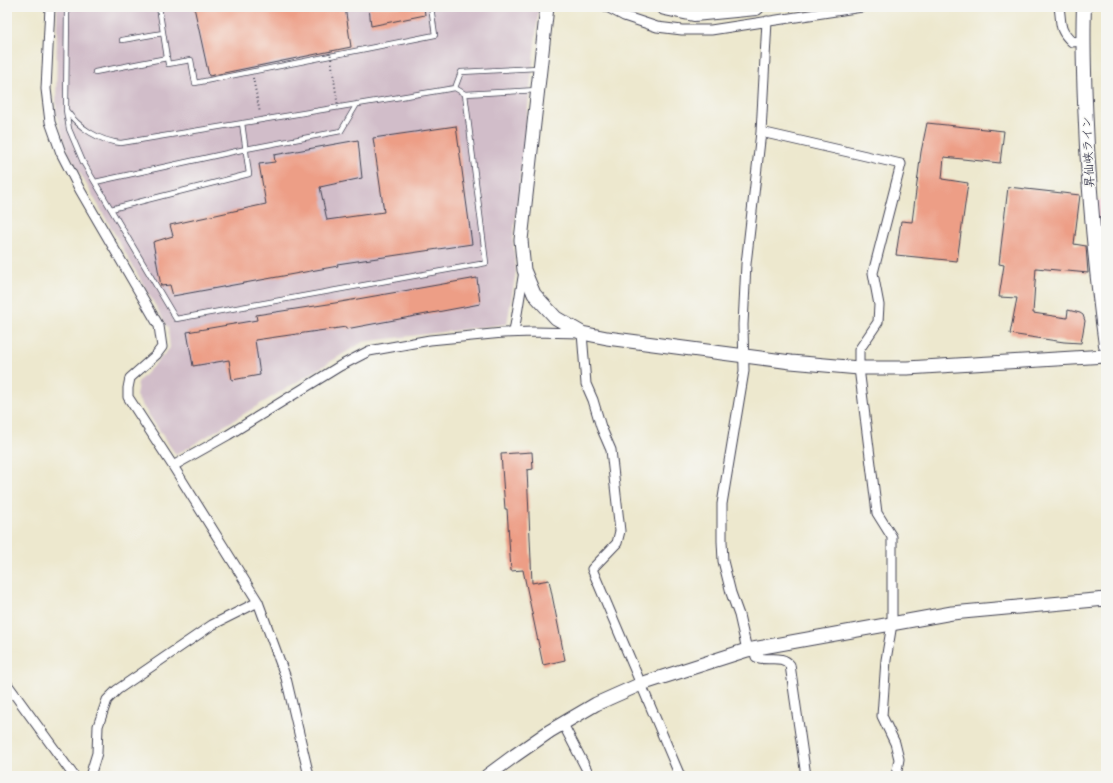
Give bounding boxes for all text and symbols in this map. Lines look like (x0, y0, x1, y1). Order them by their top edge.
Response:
street label: 昇仙峡ライン (1078, 116, 1097, 188)

